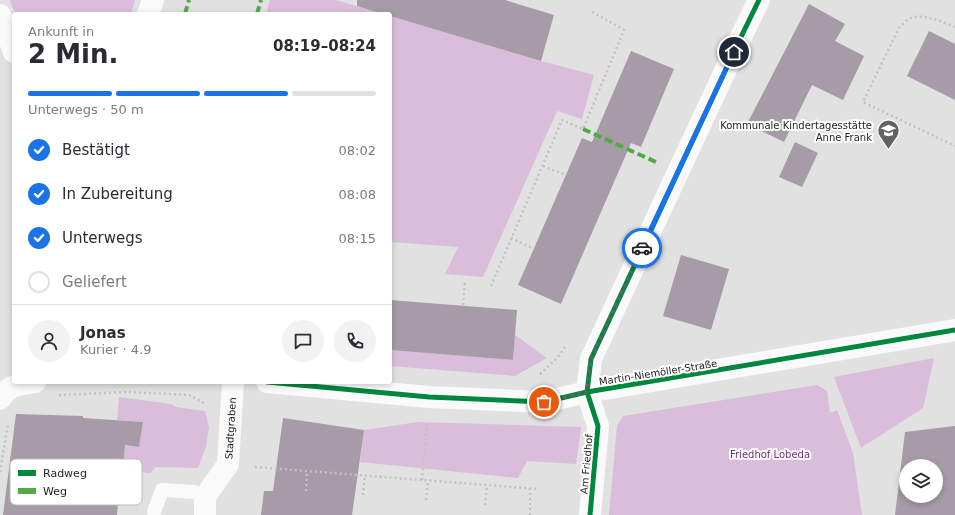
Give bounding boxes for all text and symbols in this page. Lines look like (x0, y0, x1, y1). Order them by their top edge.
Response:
text: Ankunft in (28, 24, 94, 39)
pin (717, 35, 751, 69)
text: 08:19–08:24 (273, 37, 376, 55)
text: 2 Min. (28, 39, 118, 69)
icon: home (723, 41, 745, 63)
text: Unterwegs · 50 m (28, 102, 144, 117)
school or university icon: Kommunale Kindertagesstätte Anne Frank (875, 118, 901, 151)
place label: Kommunale Kindertagesstätte Anne Frank (720, 120, 872, 143)
icon: check (28, 139, 50, 161)
text: Bestätigt (62, 141, 130, 159)
text: 08:02 (339, 143, 376, 158)
icon: check (28, 183, 50, 205)
text: In Zubereitung (62, 185, 173, 203)
text: 08:08 (339, 187, 376, 202)
icon: check (28, 227, 50, 249)
courier (622, 228, 662, 268)
text: Unterwegs (62, 229, 143, 247)
text: 08:15 (339, 231, 376, 246)
icon: car (631, 237, 653, 259)
text: Geliefert (62, 273, 127, 291)
button: person (28, 320, 70, 362)
button: chat (282, 320, 324, 362)
button: phone (334, 320, 376, 362)
text: Jonas (80, 324, 126, 342)
text: Kurier · 4.9 (80, 342, 152, 357)
street label: Martin-Niemöller-Straße (598, 358, 718, 387)
pin (527, 385, 561, 419)
icon: bag (533, 391, 555, 413)
street label: Stadtgraben (223, 397, 238, 460)
street label: Am Friedhof (578, 433, 595, 494)
park label: Friedhof Lobeda (730, 449, 810, 460)
legend (10, 459, 142, 505)
map controls (899, 459, 943, 503)
button: layers (899, 459, 943, 503)
text: Radweg (43, 467, 87, 480)
text: Weg (43, 485, 67, 498)

